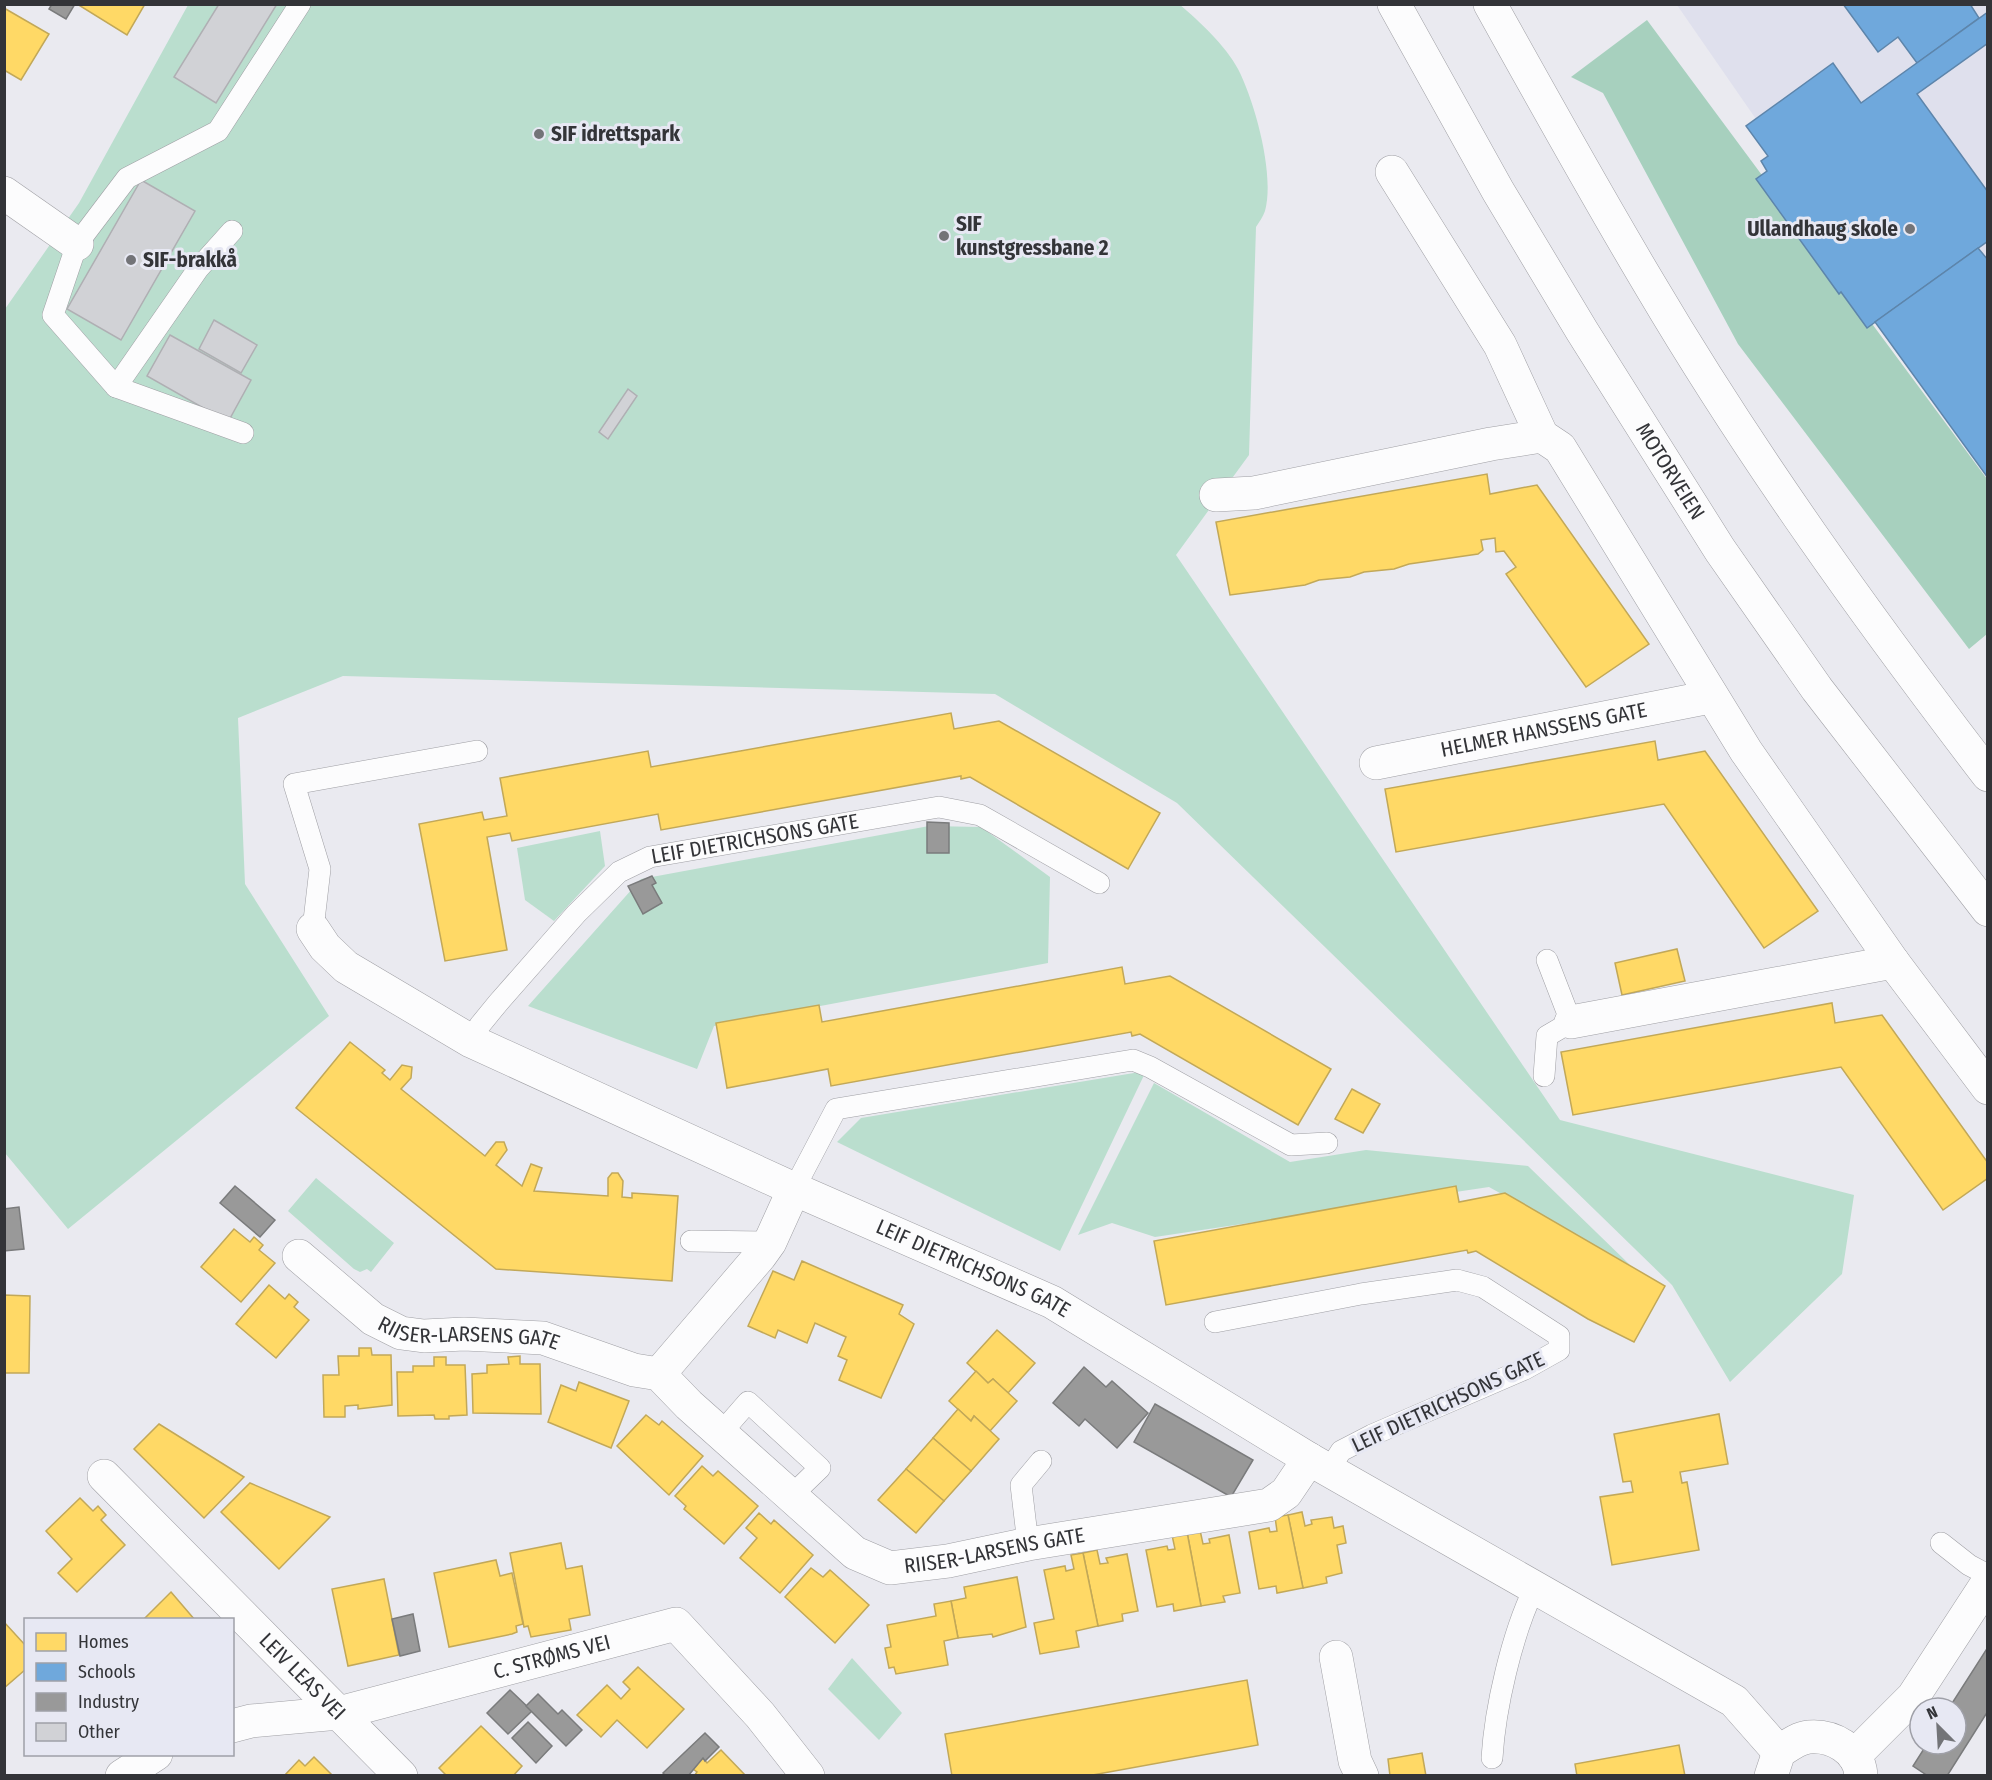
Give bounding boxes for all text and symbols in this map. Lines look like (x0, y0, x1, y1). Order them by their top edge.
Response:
place label: SIF idrettspark (551, 121, 680, 147)
marker: SIF idrettspark (532, 127, 546, 141)
place label: SIF kunstgressbane 2 (956, 211, 1109, 261)
place label: Ullandhaug skole (1747, 216, 1898, 242)
marker: Ullandhaug skole (1903, 222, 1917, 236)
marker: SIF kunstgressbane 2 (937, 229, 951, 243)
place label: SIF-brakkå (143, 247, 237, 273)
marker: SIF-brakkå (124, 253, 138, 267)
street label: MOTORVEIEN (1630, 418, 1711, 524)
street label: HELMER HANSSENS GATE (1438, 697, 1649, 763)
street label: LEIF DIETRICHSONS GATE (649, 808, 861, 870)
street label: LEIF DIETRICHSONS GATE (872, 1214, 1075, 1323)
street label: RIISER-LARSENS GATE (374, 1311, 563, 1356)
street label: LEIF DIETRICHSONS GATE (1347, 1346, 1549, 1458)
street label: RIISER-LARSENS GATE (903, 1522, 1087, 1579)
legend (24, 1618, 234, 1756)
street label: LEIV LEAS VEI (254, 1627, 351, 1725)
street label: C. STRØMS VEI (490, 1629, 613, 1685)
text: Homes (78, 1631, 129, 1653)
text: Schools (78, 1661, 136, 1683)
text: Industry (78, 1691, 139, 1713)
north arrow (1908, 1696, 1968, 1756)
text: N (1924, 1702, 1940, 1723)
text: Other (78, 1721, 121, 1743)

